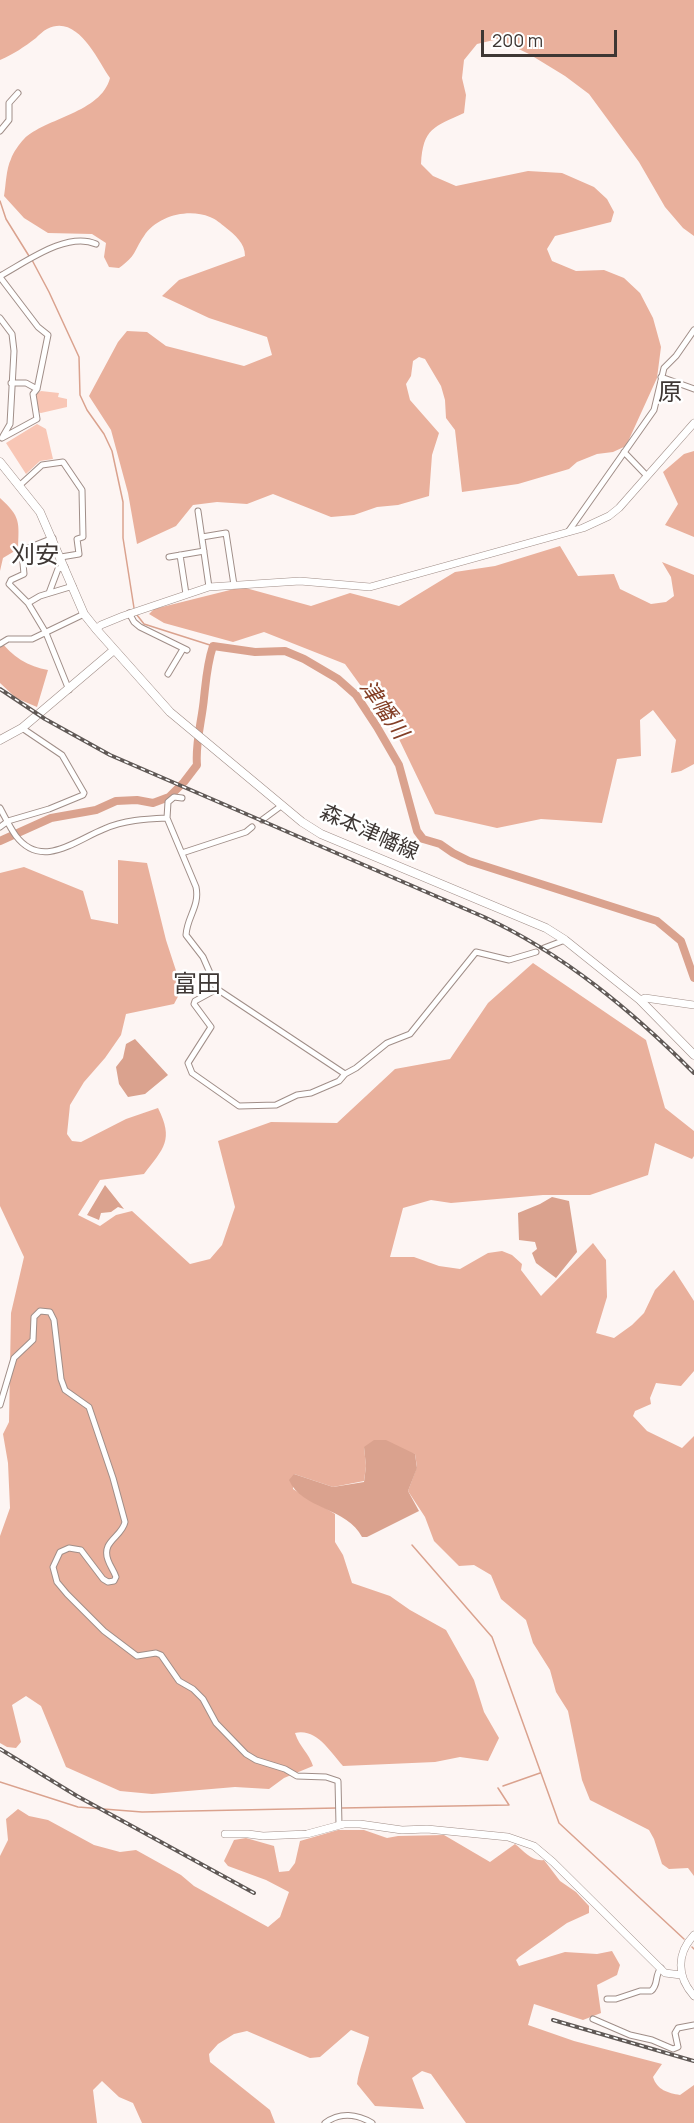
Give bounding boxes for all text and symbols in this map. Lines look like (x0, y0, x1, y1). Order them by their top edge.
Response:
scale bar (484, 18, 620, 56)
text: 200 m (492, 28, 543, 52)
district label: 原 (658, 379, 682, 407)
district label: 刈安 (11, 542, 59, 570)
water label: 津幡川 (353, 675, 413, 745)
street label: 森本津幡線 (316, 800, 422, 866)
district label: 富田 (173, 971, 221, 999)

